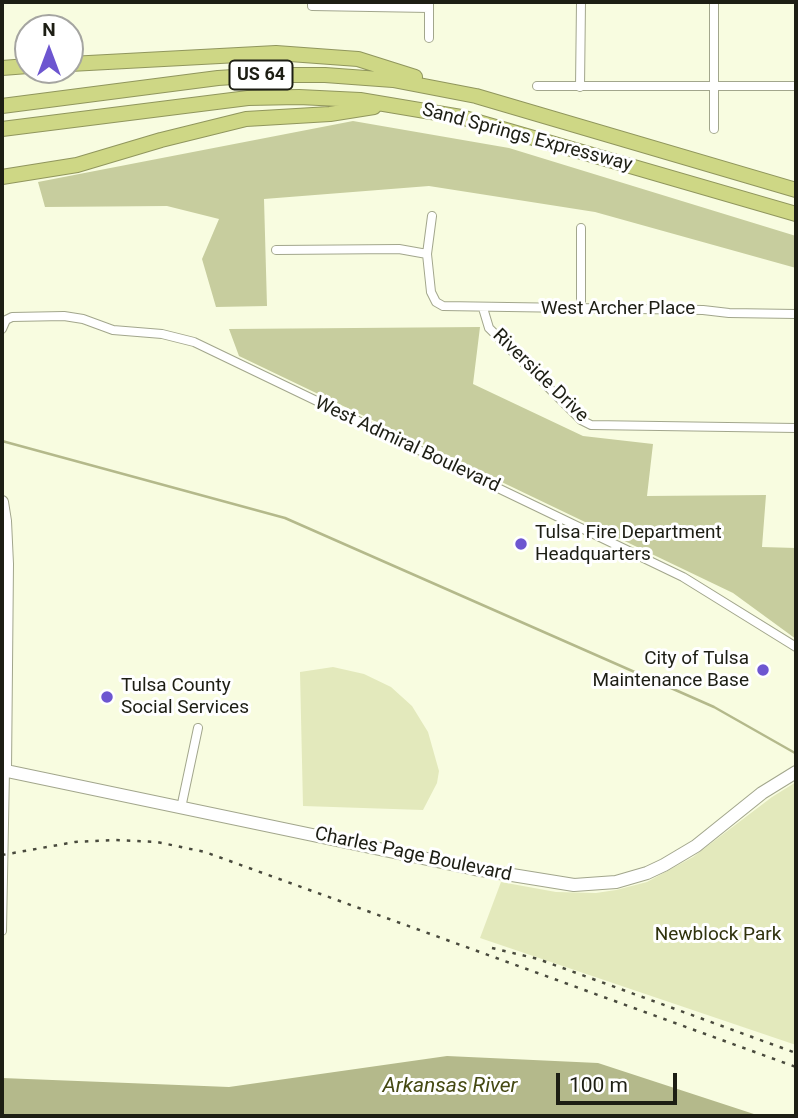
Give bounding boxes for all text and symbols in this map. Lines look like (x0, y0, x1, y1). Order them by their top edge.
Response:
north arrow (14, 14, 84, 84)
text: N (42, 18, 56, 41)
road number: US 64 (230, 60, 292, 90)
street label: Sand Springs Expressway (419, 99, 635, 177)
street label: West Archer Place (541, 298, 695, 320)
street label: Riverside Drive (487, 325, 593, 427)
street label: West Admiral Boulevard (311, 392, 503, 498)
place label: Tulsa Fire Department Headquarters (535, 522, 722, 566)
marker: Tulsa Fire Department Headquarters (513, 536, 529, 552)
place label: City of Tulsa Maintenance Base (593, 648, 749, 692)
marker: City of Tulsa Maintenance Base (755, 662, 771, 678)
place label: Tulsa County Social Services (121, 675, 249, 719)
marker: Tulsa County Social Services (99, 689, 115, 705)
street label: Charles Page Boulevard (313, 823, 513, 887)
park label: Newblock Park (655, 924, 781, 946)
scale bar (560, 1058, 681, 1102)
text: 100 m (569, 1073, 628, 1097)
water label: Arkansas River (382, 1074, 518, 1100)

